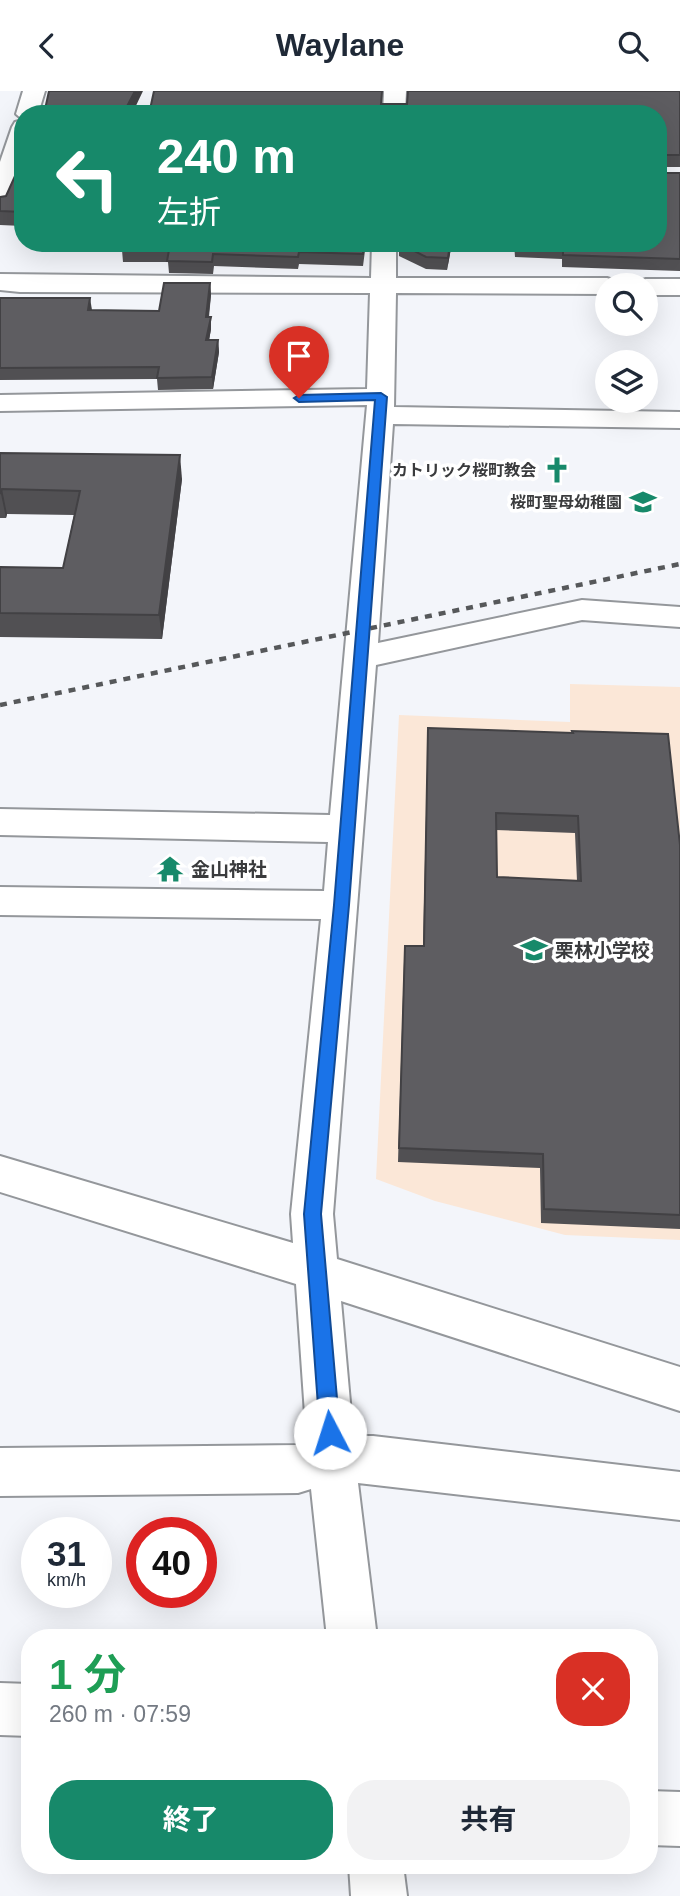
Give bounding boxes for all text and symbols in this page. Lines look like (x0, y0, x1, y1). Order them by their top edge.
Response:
icon: back (28, 27, 66, 65)
text: Waylane (276, 27, 404, 63)
icon: search (614, 27, 652, 65)
text: 240 m (157, 129, 296, 183)
icon: left (42, 133, 133, 224)
text: 左折 (157, 194, 221, 230)
map controls (595, 273, 658, 413)
button: search (595, 273, 658, 336)
pin (269, 326, 329, 398)
icon: arrive (280, 337, 318, 375)
button: layers (595, 350, 658, 413)
church icon: カトリック桜町教会 (542, 455, 572, 485)
place label: カトリック桜町教会 (392, 462, 536, 479)
school or university icon: 桜町聖母幼稚園 (628, 487, 658, 517)
place label: 桜町聖母幼稚園 (510, 494, 622, 511)
temple icon: 金山神社 (155, 854, 185, 884)
place label: 金山神社 (191, 859, 267, 880)
school or university icon: 栗林小学校 (519, 935, 549, 965)
place label: 栗林小学校 (555, 940, 650, 961)
position arrow (293, 1396, 367, 1470)
speed limit sign: 40 (126, 1517, 217, 1608)
text: 31 (47, 1534, 86, 1573)
text: km/h (47, 1570, 86, 1590)
text: 1 分 (49, 1651, 126, 1698)
button: close (556, 1652, 630, 1726)
text: 260 m · 07:59 (49, 1701, 191, 1727)
button: 終了 (49, 1780, 333, 1860)
button: 共有 (347, 1780, 630, 1860)

